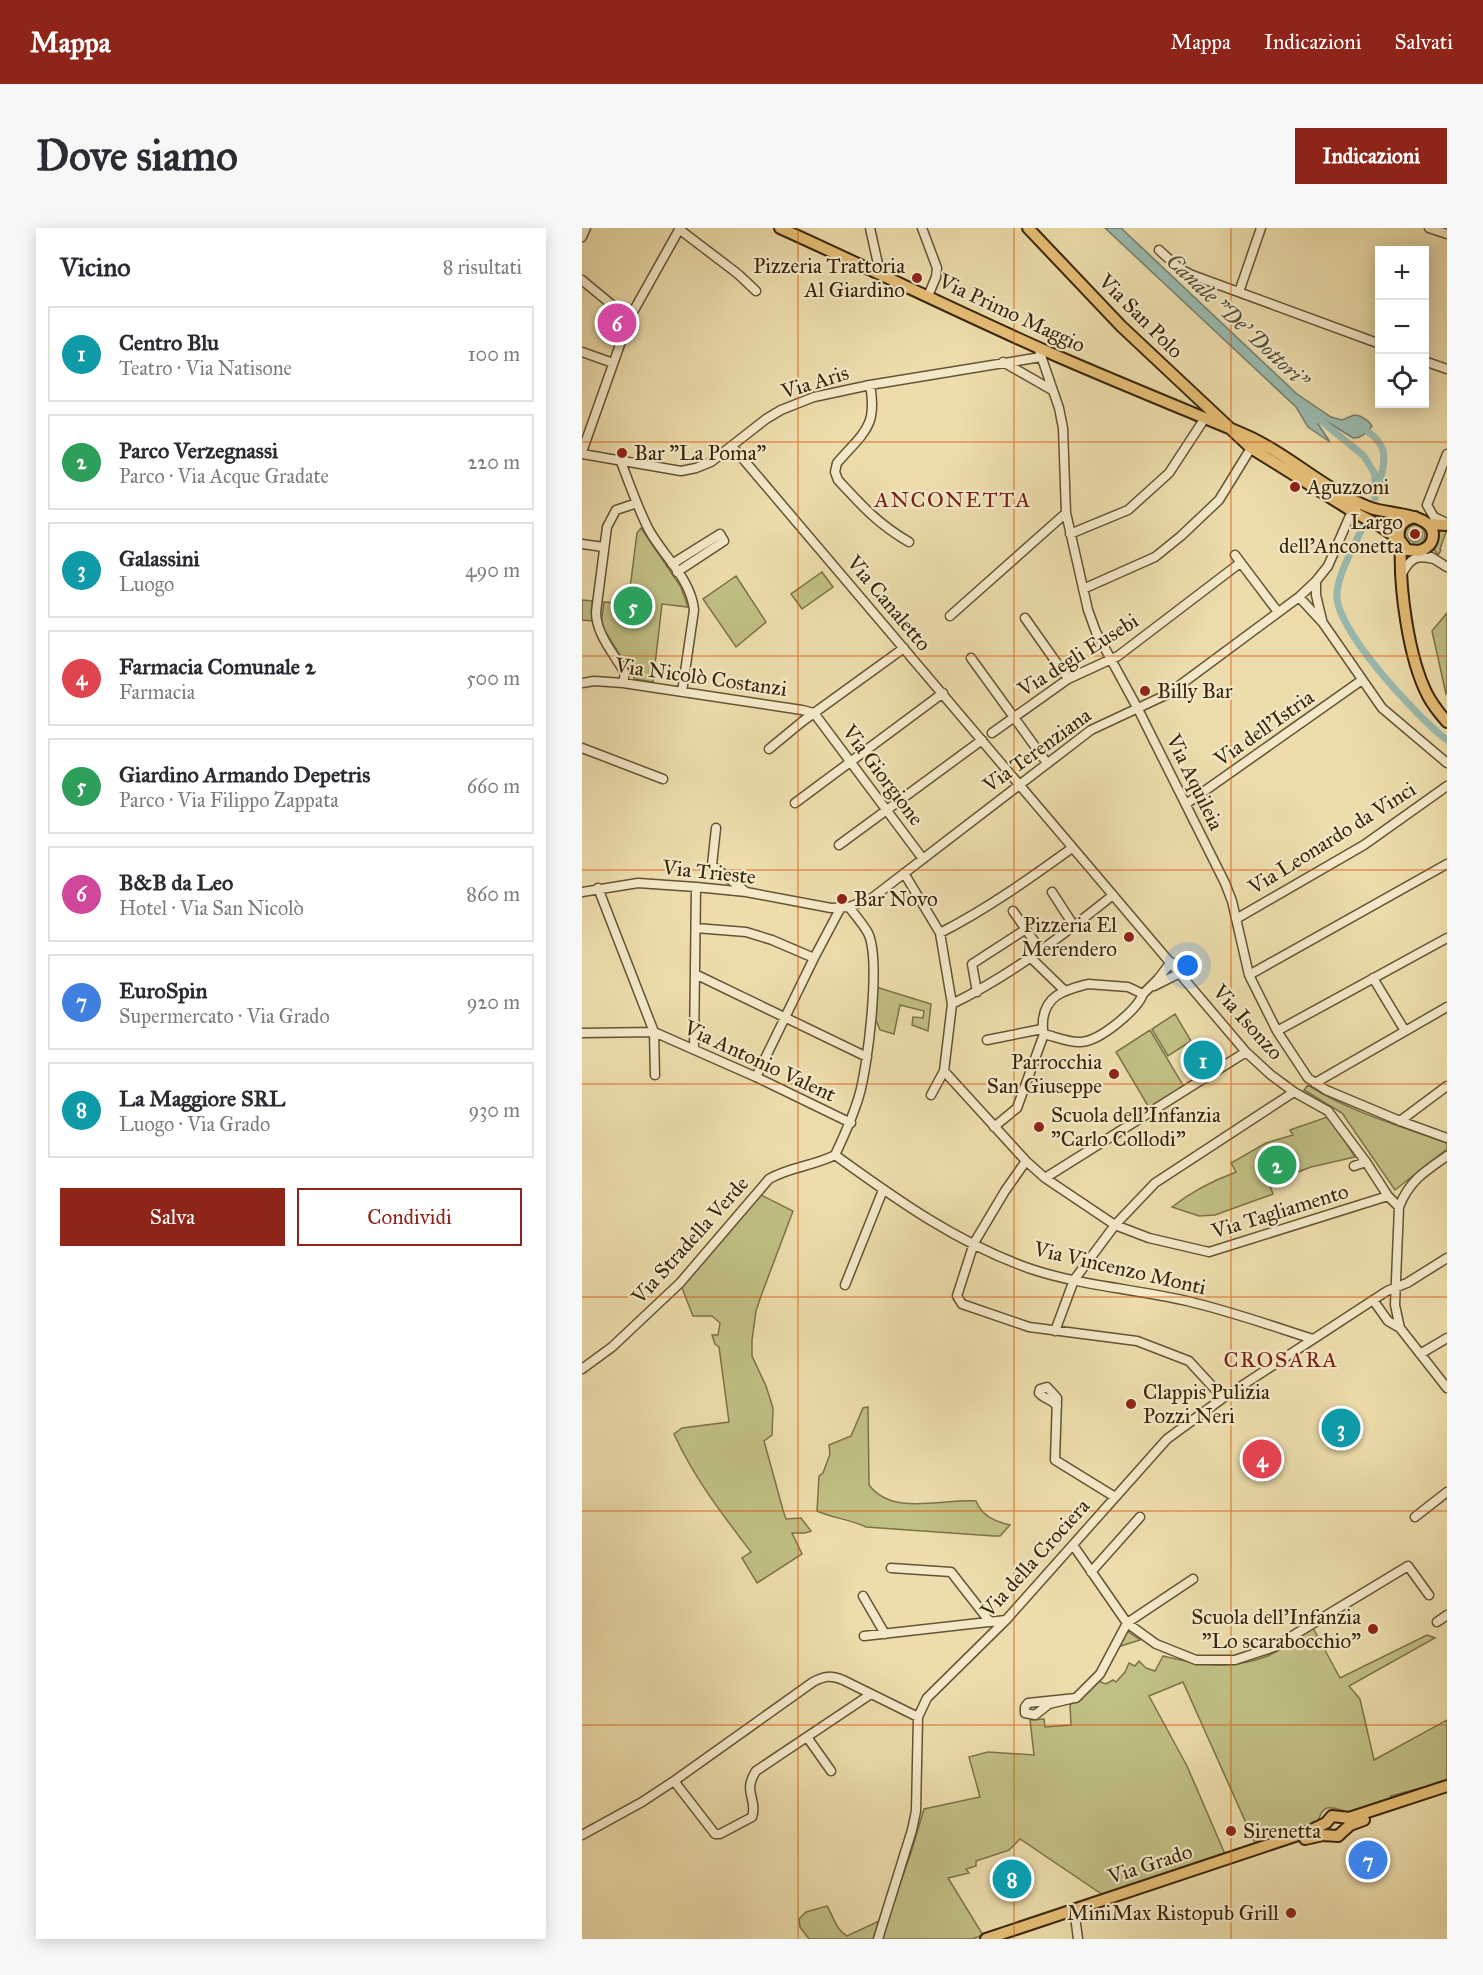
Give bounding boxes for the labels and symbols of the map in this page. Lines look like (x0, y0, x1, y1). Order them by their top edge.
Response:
water label: Canale "De' Dottori" (1161, 247, 1316, 395)
place label: Pizzeria Trattoria Al Giardino (753, 253, 905, 303)
street label: Via Primo Maggio (934, 267, 1090, 358)
street label: Via San Polo (1093, 268, 1189, 364)
marker: Pizzeria Trattoria Al Giardino (910, 271, 924, 285)
pin: 6 (597, 300, 636, 346)
street label: Via Aris (777, 359, 852, 405)
place label: Bar "La Poma" (634, 440, 767, 466)
marker: Bar "La Poma" (615, 446, 629, 460)
place label: Aguzzoni (1306, 474, 1390, 500)
marker: Aguzzoni (1288, 480, 1302, 494)
district label: ANCONETTA (873, 486, 1032, 513)
place label: Largo dell'Anconetta (1279, 509, 1403, 559)
marker: Largo dell'Anconetta (1408, 527, 1422, 541)
street label: Via Canaletto (841, 549, 937, 656)
pin: 5 (614, 584, 652, 628)
street label: Via degli Eusebi (1012, 607, 1143, 703)
street label: Via Nicolò Costanzi (612, 652, 789, 702)
place label: Billy Bar (1157, 678, 1233, 704)
marker: Billy Bar (1138, 684, 1152, 698)
street label: Via dell'Istria (1208, 684, 1319, 773)
street label: Via Terenziana (977, 702, 1096, 799)
street label: Via Giorgione (836, 719, 930, 831)
street label: Via Aquileia (1160, 729, 1229, 834)
street label: Via Leonardo da Vinci (1242, 776, 1421, 901)
street label: Via Trieste (660, 854, 757, 890)
place label: Bar Novo (854, 886, 938, 912)
marker: Bar Novo (835, 892, 849, 906)
place label: Pizzeria El Merendero (1021, 912, 1117, 962)
marker: Pizzeria El Merendero (1122, 930, 1136, 944)
your location (1173, 951, 1202, 980)
street label: Via Isonzo (1207, 978, 1289, 1065)
street label: Via Antonio Valent (679, 1014, 841, 1108)
pin: 1 (1184, 1038, 1222, 1082)
place label: Parrocchia San Giuseppe (987, 1049, 1102, 1099)
marker: Parrocchia San Giuseppe (1107, 1067, 1121, 1081)
place label: Scuola dell'Infanzia "Carlo Collodi" (1051, 1102, 1221, 1152)
marker: Scuola dell'Infanzia "Carlo Collodi" (1032, 1120, 1046, 1134)
pin: 2 (1258, 1142, 1296, 1188)
street label: Via Stradella Verde (625, 1171, 754, 1310)
street label: Via Tagliamento (1208, 1178, 1352, 1244)
street label: Via Vincenzo Monti (1030, 1235, 1209, 1301)
district label: CROSARA (1223, 1346, 1339, 1373)
place label: Clappis Pulizia Pozzi Neri (1143, 1379, 1270, 1429)
marker: Clappis Pulizia Pozzi Neri (1124, 1397, 1138, 1411)
pin: 3 (1322, 1406, 1360, 1450)
pin: 4 (1242, 1436, 1282, 1482)
street label: Via della Crociera (974, 1493, 1095, 1623)
place label: Scuola dell'Infanzia "Lo scarabocchio" (1191, 1604, 1361, 1654)
marker: Scuola dell'Infanzia "Lo scarabocchio" (1366, 1622, 1380, 1636)
place label: Sirenetta (1243, 1818, 1321, 1844)
marker: Sirenetta (1224, 1824, 1238, 1838)
street label: Via Grado (1104, 1838, 1196, 1890)
pin: 7 (1348, 1838, 1388, 1882)
pin: 8 (992, 1856, 1032, 1902)
place label: MiniMax Ristopub Grill (1067, 1900, 1279, 1926)
marker: MiniMax Ristopub Grill (1284, 1906, 1298, 1920)

